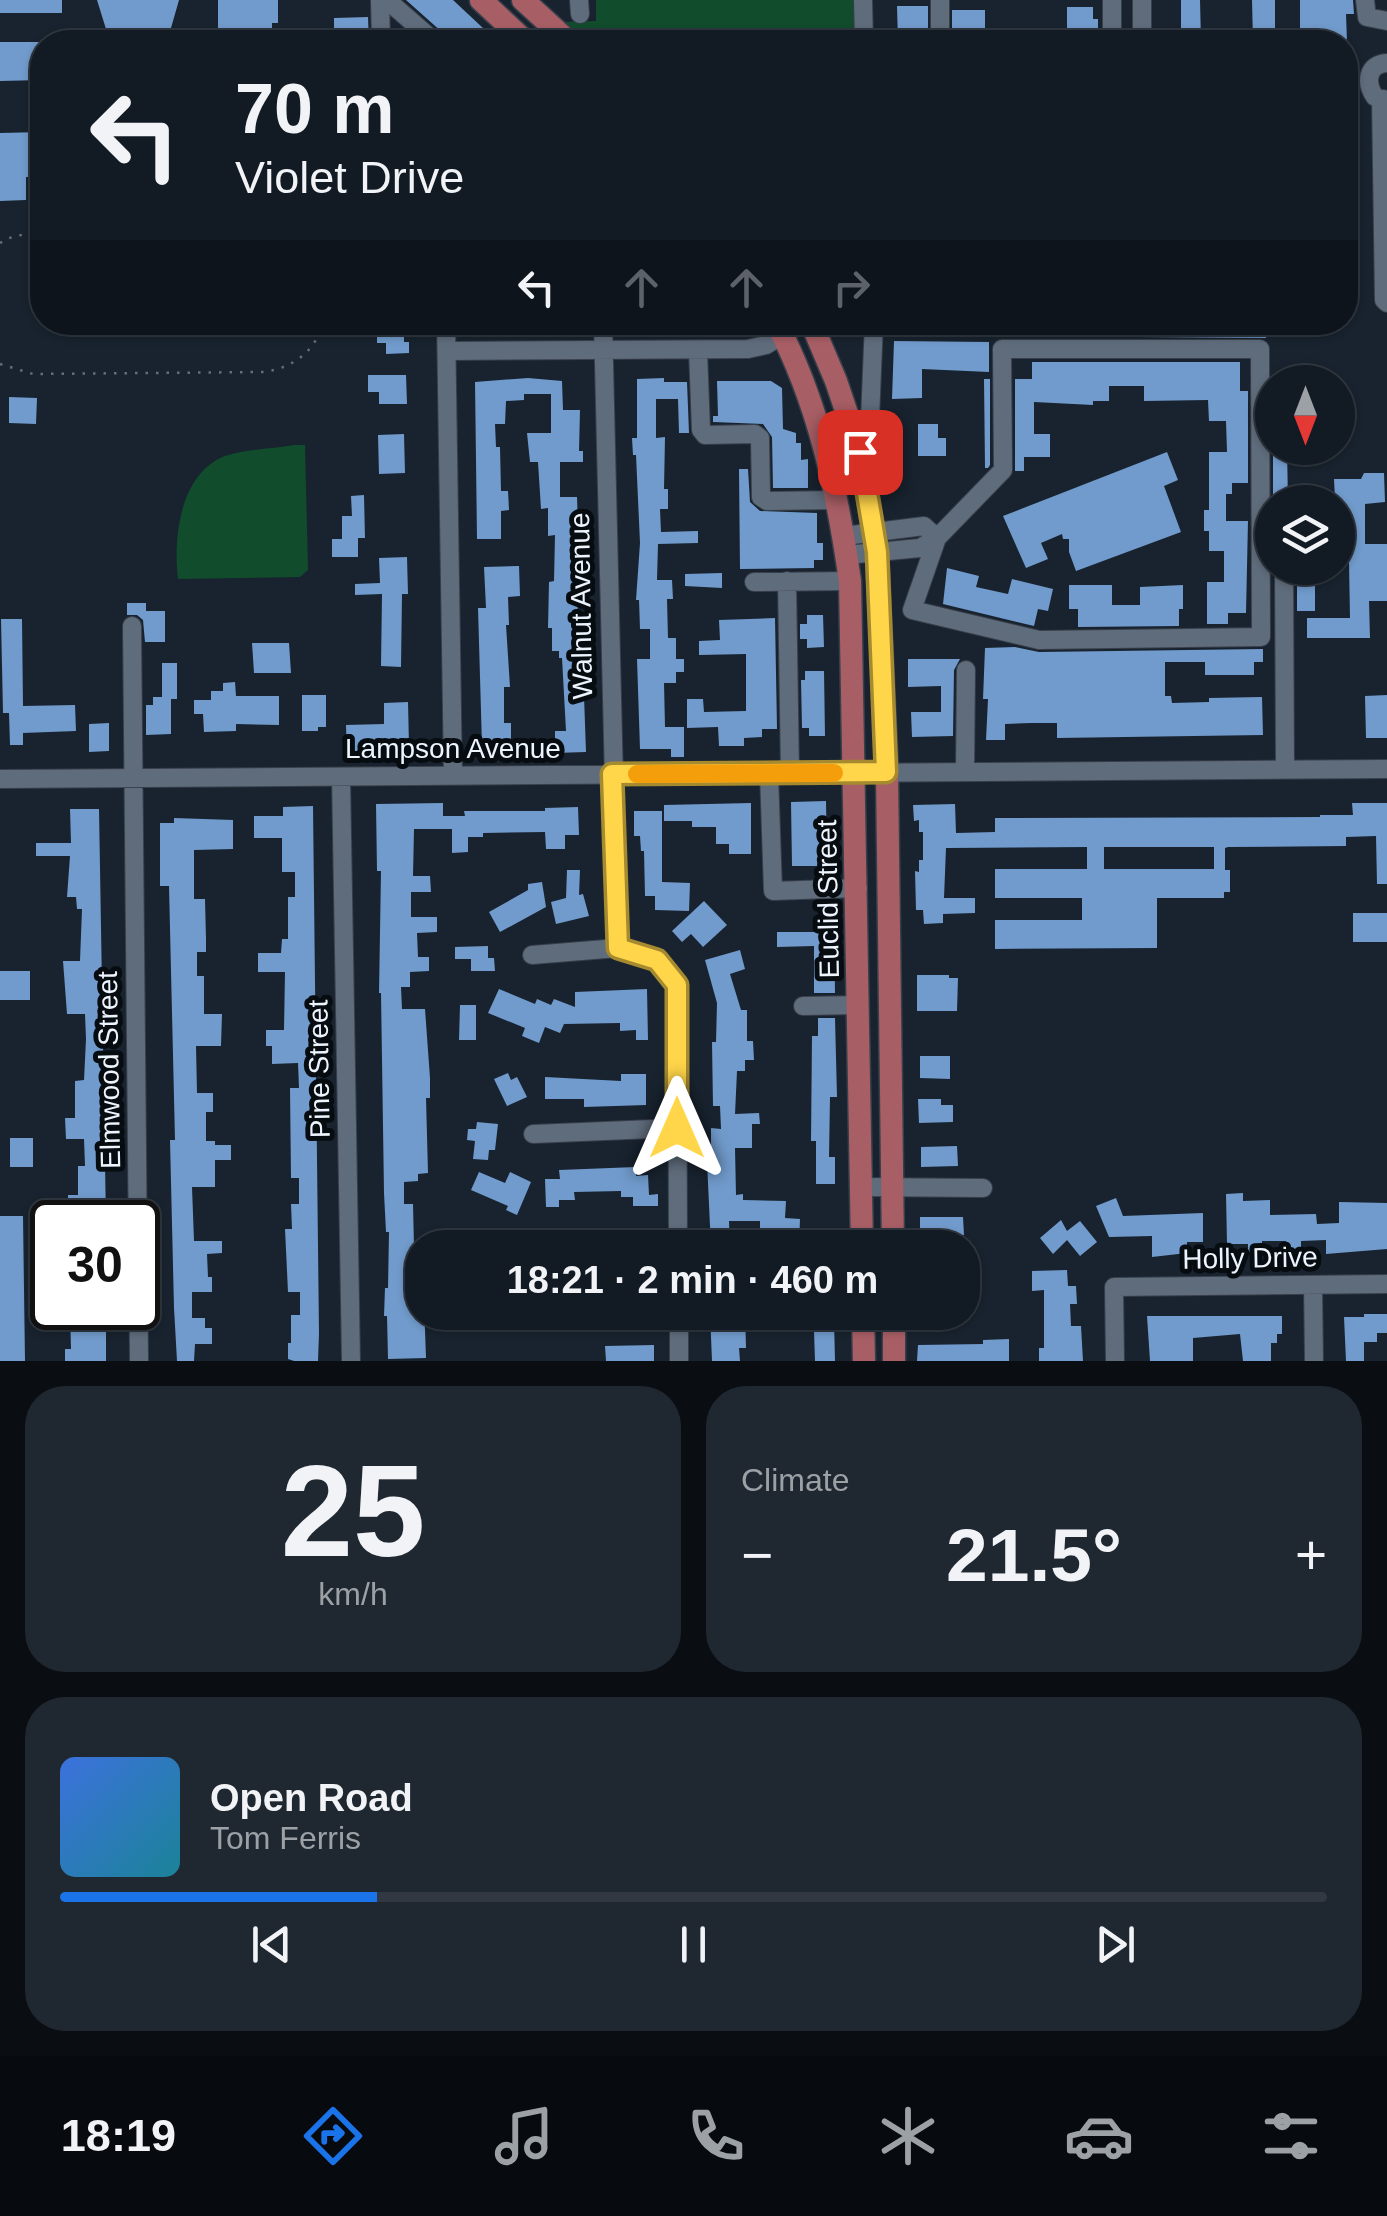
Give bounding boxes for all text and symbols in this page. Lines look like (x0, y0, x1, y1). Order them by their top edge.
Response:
icon: left (70, 70, 200, 200)
text: 70 m (235, 70, 395, 148)
text: Violet Drive (235, 152, 464, 203)
icon: left (509, 260, 564, 315)
icon: ahead (614, 260, 669, 315)
icon: ahead (719, 260, 774, 315)
icon: right (824, 260, 879, 315)
north arrow (1255, 365, 1355, 465)
map controls (1255, 365, 1355, 585)
pin (818, 410, 903, 495)
icon: arrive (833, 425, 888, 480)
button: layers (1255, 485, 1355, 585)
street label: Walnut Avenue (564, 512, 598, 700)
street label: Lampson Avenue (345, 733, 561, 764)
street label: Euclid Street (811, 819, 845, 979)
street label: Elmwood Street (92, 971, 126, 1169)
street label: Pine Street (302, 999, 336, 1139)
position arrow (625, 1076, 729, 1180)
speed limit sign: 30 (30, 1200, 160, 1330)
street label: Holly Drive (1182, 1241, 1318, 1275)
text: 18:21 · 2 min · 460 m (507, 1259, 878, 1301)
text: 25 (281, 1438, 425, 1584)
text: Climate (741, 1462, 849, 1498)
text: 21.5° (946, 1513, 1122, 1597)
text: − (741, 1524, 773, 1586)
text: + (1295, 1524, 1327, 1586)
text: km/h (318, 1576, 388, 1612)
text: Open Road (210, 1777, 413, 1819)
text: Tom Ferris (210, 1820, 361, 1856)
icon: previous (244, 1917, 299, 1972)
icon: pause (666, 1917, 721, 1972)
icon: next (1088, 1917, 1143, 1972)
icon: directions (298, 2101, 368, 2171)
icon: music (489, 2101, 559, 2171)
icon: phone (681, 2101, 751, 2171)
icon: climate (873, 2101, 943, 2171)
icon: car (1064, 2101, 1134, 2171)
icon: filters (1256, 2101, 1326, 2171)
text: 18:19 (61, 2110, 176, 2161)

